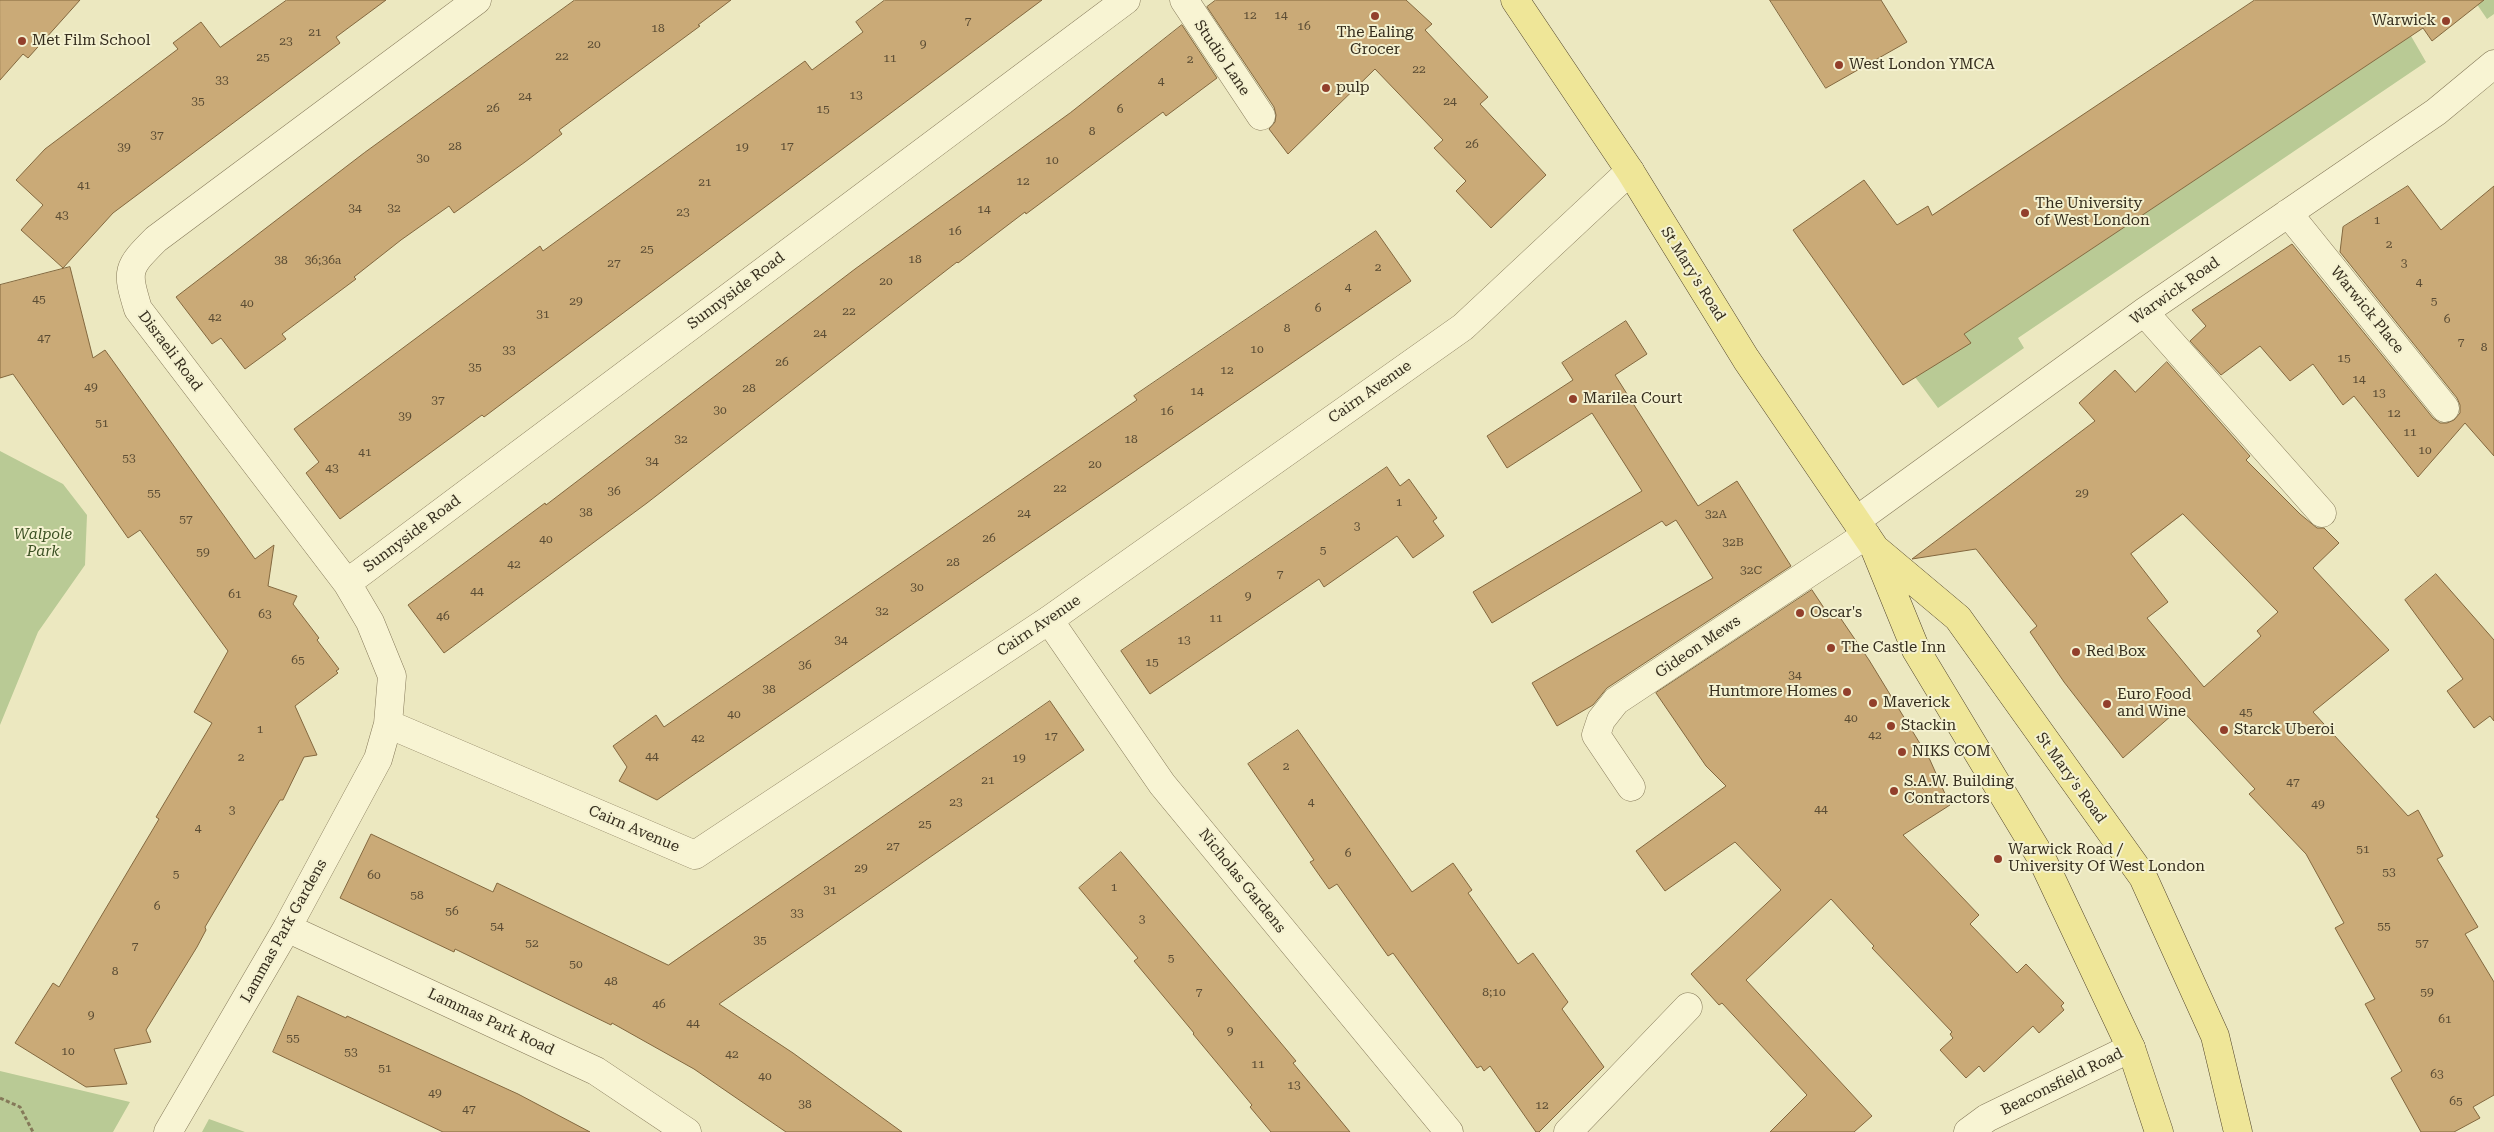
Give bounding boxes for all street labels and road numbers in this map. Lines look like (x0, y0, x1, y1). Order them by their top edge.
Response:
street label: Studio Lane (1190, 17, 1254, 99)
street label: St Mary's Road (1657, 224, 1729, 324)
street label: Sunnyside Road (684, 249, 788, 333)
street label: Warwick Road (2127, 254, 2223, 328)
street label: Warwick Place (2326, 263, 2408, 357)
street label: Disraeli Road (134, 307, 206, 395)
street label: Cairn Avenue (1325, 357, 1415, 427)
street label: Sunnyside Road (360, 492, 464, 576)
street label: Cairn Avenue (994, 591, 1084, 661)
street label: Gideon Mews (1652, 612, 1744, 682)
street label: St Mary's Road (2032, 729, 2110, 827)
street label: Cairn Avenue (586, 802, 682, 856)
street label: Nicholas Gardens (1195, 825, 1289, 937)
street label: Lammas Park Gardens (237, 856, 331, 1006)
street label: Lammas Park Road (425, 985, 557, 1059)
street label: Beaconsfield Road (1998, 1045, 2126, 1119)

